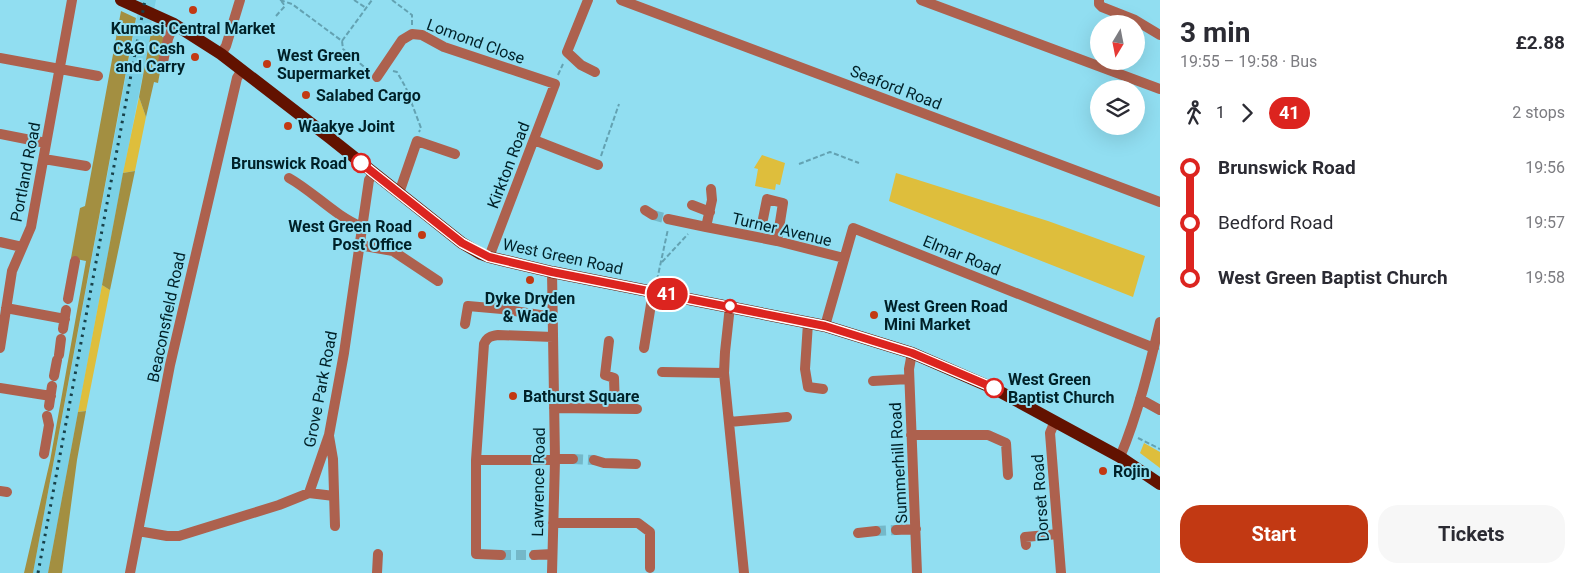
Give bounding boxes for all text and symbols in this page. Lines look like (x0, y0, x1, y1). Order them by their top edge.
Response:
marker: Kumasi Central Market (187, 4, 199, 16)
street label: Lomond Close (424, 15, 527, 68)
north arrow (1090, 15, 1145, 70)
map controls (1090, 15, 1145, 135)
text: 3 min (1180, 16, 1250, 49)
place label: Kumasi Central Market (111, 19, 276, 38)
text: £2.88 (1515, 31, 1565, 54)
place label: C&G Cash and Carry (113, 39, 186, 76)
place label: West Green Supermarket (277, 46, 371, 83)
marker: C&G Cash and Carry (189, 51, 201, 63)
text: 19:55 – 19:58 · Bus (1180, 52, 1317, 71)
marker: West Green Supermarket (261, 58, 273, 70)
street label: Seaford Road (847, 61, 944, 114)
button: layers (1090, 80, 1145, 135)
place label: Salabed Cargo (316, 86, 421, 105)
marker: Salabed Cargo (300, 89, 312, 101)
icon: walk (1180, 99, 1208, 127)
icon: forward (1233, 99, 1261, 127)
text: 41 (1279, 102, 1300, 123)
text: 1 (1216, 103, 1225, 122)
text: 2 stops (1512, 103, 1565, 122)
place label: Waakye Joint (298, 117, 395, 136)
street label: Kirkton Road (483, 119, 534, 211)
marker: Waakye Joint (282, 120, 294, 132)
street label: Portland Road (7, 121, 44, 224)
marker: Brunswick Road (351, 153, 371, 173)
place label: Brunswick Road (231, 154, 347, 173)
text: Brunswick Road (1218, 156, 1356, 179)
text: 19:56 (1525, 158, 1565, 177)
street label: Turner Avenue (730, 209, 834, 250)
text: Bedford Road (1218, 211, 1333, 234)
text: 19:57 (1525, 213, 1565, 232)
place label: West Green Road Post Office (288, 217, 412, 254)
marker: West Green Road Post Office (416, 229, 428, 241)
street label: Elmar Road (920, 231, 1003, 280)
street label: West Green Road (501, 234, 625, 279)
street label: Beaconsfield Road (143, 250, 190, 384)
text: West Green Baptist Church (1218, 266, 1448, 289)
text: 19:58 (1525, 268, 1565, 287)
marker: Dyke Dryden & Wade (524, 274, 536, 286)
line badge: 41 (644, 278, 690, 310)
text: 41 (657, 283, 677, 304)
place label: Dyke Dryden & Wade (485, 289, 575, 326)
place label: West Green Road Mini Market (884, 297, 1008, 334)
unlabelled marker (723, 299, 737, 313)
marker: West Green Road Mini Market (868, 309, 880, 321)
street label: Grove Park Road (300, 329, 341, 449)
place label: West Green Baptist Church (1008, 370, 1114, 407)
marker: West Green Baptist Church (984, 378, 1004, 398)
place label: Bathurst Square (523, 387, 640, 406)
marker: Bathurst Square (507, 390, 519, 402)
street label: Summerhill Road (886, 402, 911, 524)
street label: Lawrence Road (528, 427, 549, 537)
street label: Dorset Road (1028, 454, 1053, 542)
place label: Rojin (1113, 462, 1150, 481)
marker: Rojin (1097, 465, 1109, 477)
button: Start (1180, 505, 1368, 563)
button: Tickets (1378, 505, 1565, 563)

